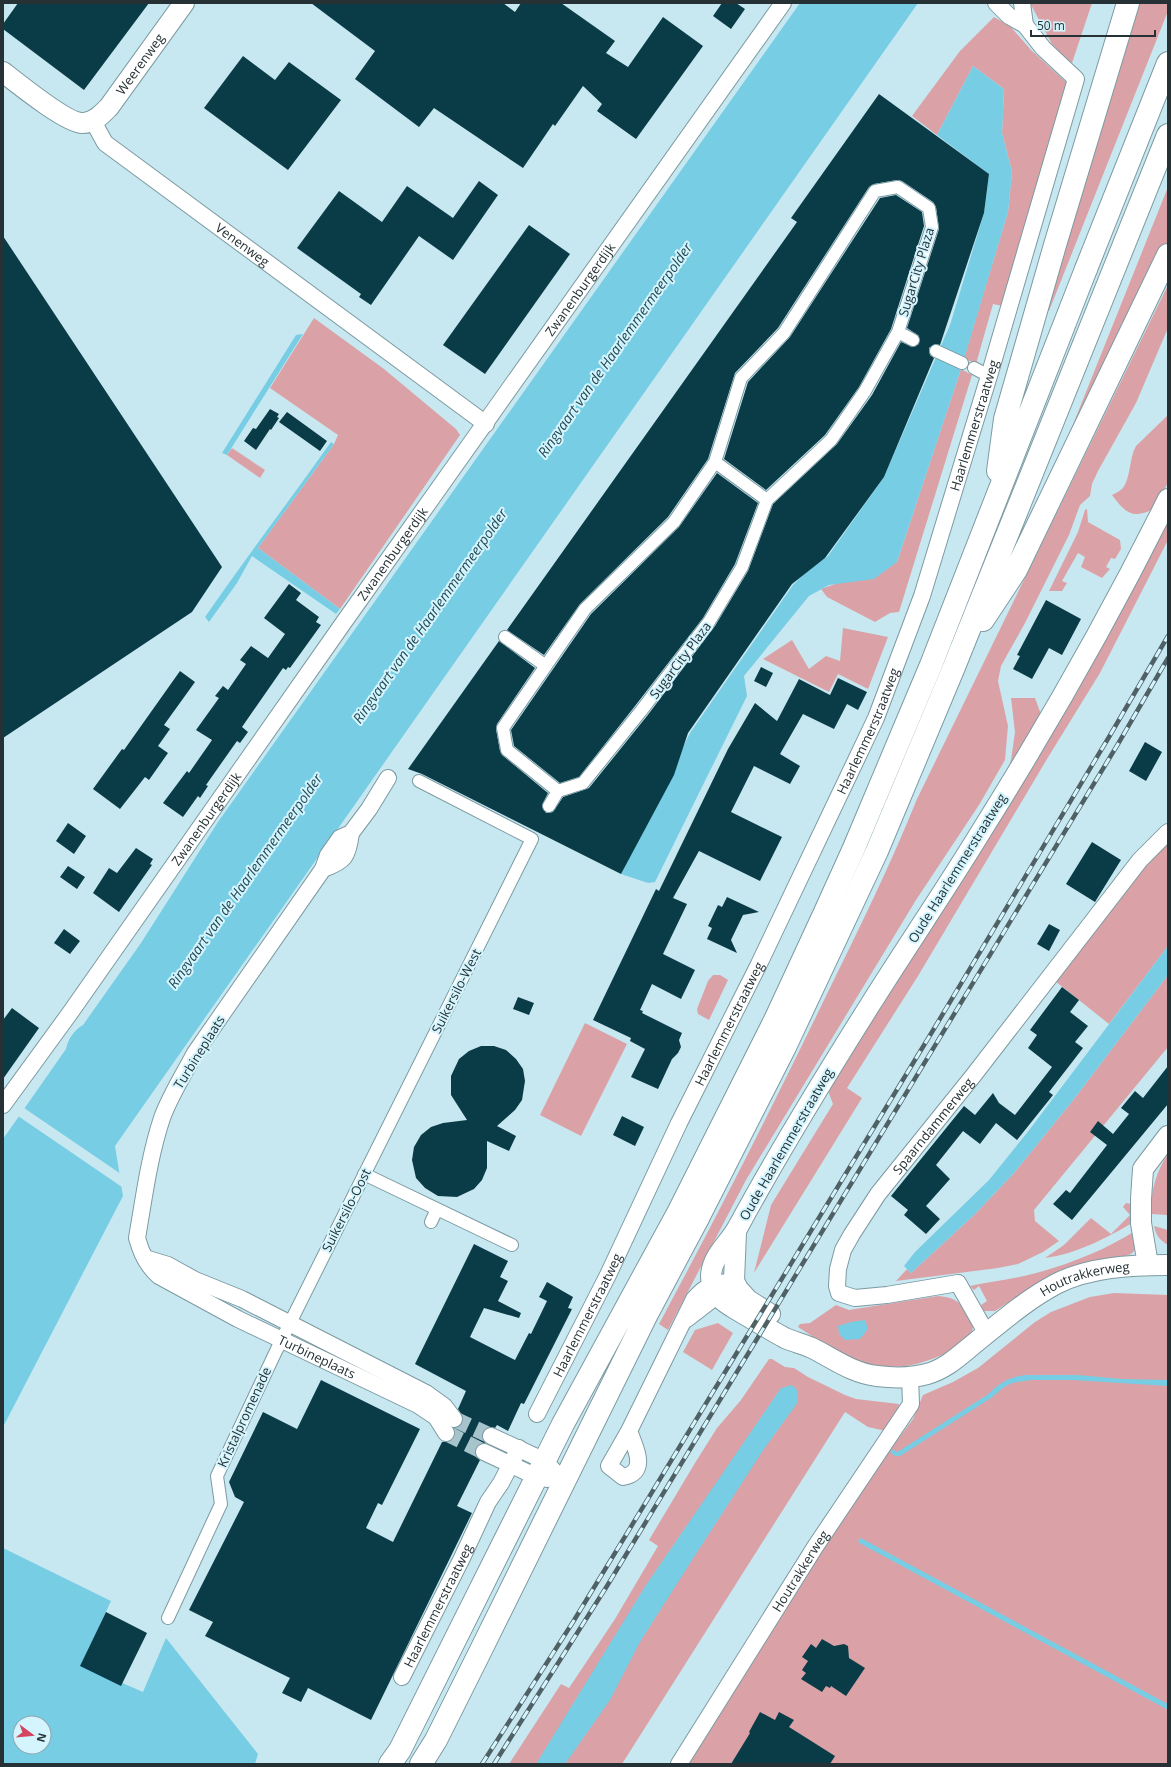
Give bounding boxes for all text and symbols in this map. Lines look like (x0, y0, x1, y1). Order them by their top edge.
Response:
scale bar (1031, 12, 1155, 38)
text: 50 m (1037, 17, 1065, 34)
street label: Weerenweg (112, 30, 168, 98)
street label: Venenweg (212, 219, 273, 270)
street label: SugarCity Plaza (894, 225, 938, 319)
water label: Ringvaart van de Haarlemmermeerpolder (533, 238, 697, 461)
street label: Zwanenburgerdijk (541, 239, 619, 340)
street label: Haarlemmerstraatweg (945, 358, 1002, 493)
street label: Zwanenburgerdijk (353, 503, 432, 604)
water label: Ringvaart van de Haarlemmermeerpolder (348, 504, 512, 727)
street label: SugarCity Plaza (645, 618, 715, 702)
street label: Haarlemmerstraatweg (832, 665, 903, 797)
street label: Zwanenburgerdijk (167, 768, 245, 869)
water label: Ringvaart van de Haarlemmermeerpolder (163, 769, 327, 992)
street label: Oude Haarlemmerstraatweg (904, 790, 1010, 946)
street label: Suikersilo-West (427, 945, 485, 1036)
street label: Haarlemmerstraatweg (690, 959, 768, 1089)
street label: Turbineplaats (169, 1012, 229, 1092)
street label: Oude Haarlemmerstraatweg (735, 1065, 837, 1223)
street label: Spaarndammerweg (888, 1074, 977, 1178)
street label: Suikersilo-Oost (317, 1165, 375, 1255)
street label: Haarlemmerstraatweg (548, 1250, 626, 1380)
street label: Houtrakkerweg (1036, 1257, 1130, 1300)
street label: Turbineplaats (275, 1331, 359, 1383)
street label: Kristalpromenade (213, 1364, 275, 1470)
street label: Houtrakkerweg (768, 1527, 833, 1615)
street label: Haarlemmerstraatweg (399, 1541, 476, 1671)
north arrow (12, 1715, 52, 1755)
text: N (34, 1732, 51, 1744)

